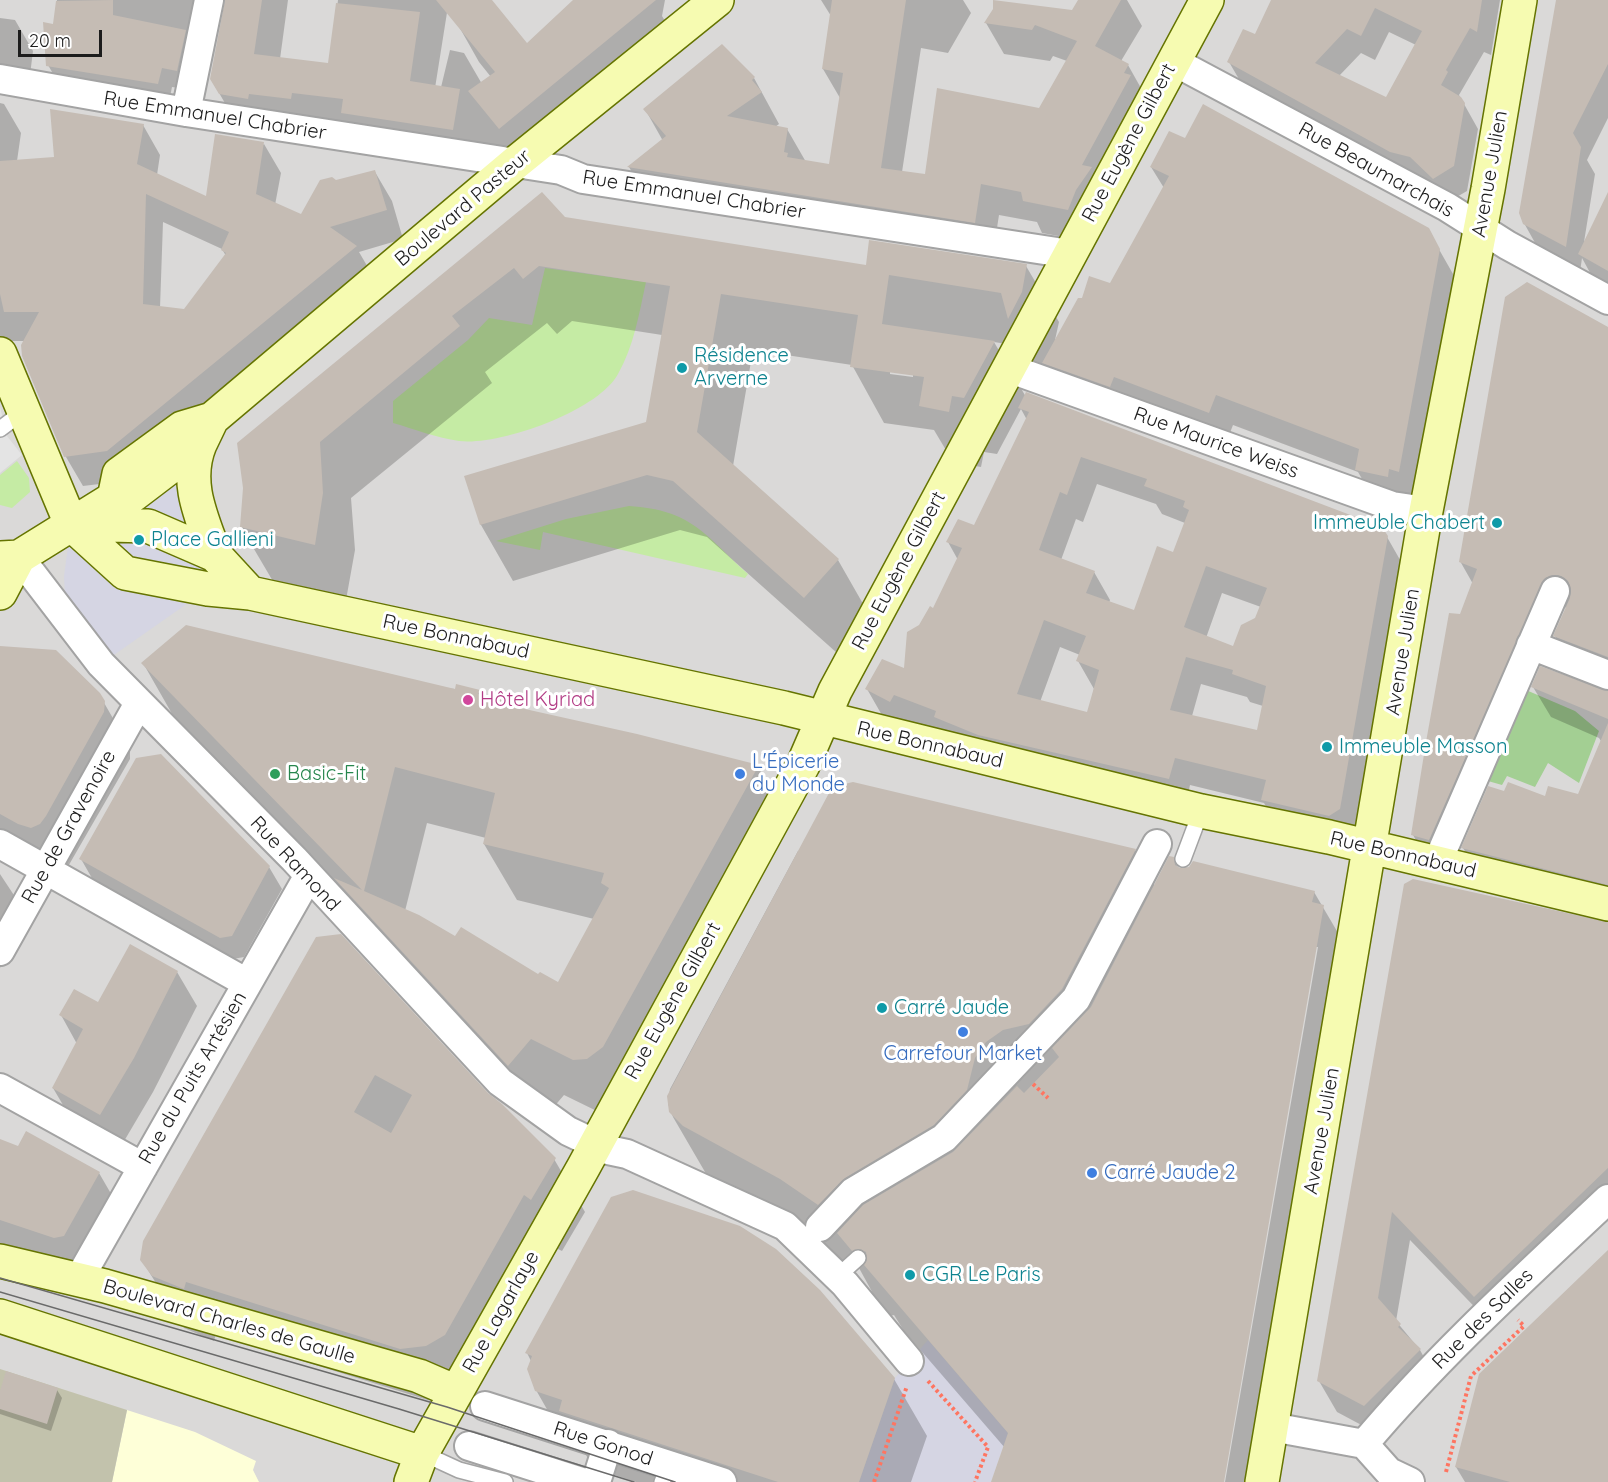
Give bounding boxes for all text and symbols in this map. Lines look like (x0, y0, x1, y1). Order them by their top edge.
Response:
scale bar (21, 18, 105, 56)
text: 20 m (29, 29, 71, 52)
street label: Rue Eugène Gilbert (1077, 60, 1181, 226)
street label: Rue Emmanuel Chabrier (102, 87, 328, 145)
street label: Avenue Julien (1467, 109, 1513, 239)
street label: Rue Beaumarchais (1294, 117, 1458, 223)
street label: Boulevard Pasteur (390, 144, 536, 272)
street label: Rue Emmanuel Chabrier (581, 166, 807, 224)
place label: Résidence Arverne (694, 344, 789, 391)
marker: Résidence Arverne (675, 361, 689, 375)
street label: Rue Maurice Weiss (1130, 402, 1302, 484)
street label: Rue Eugène Gilbert (847, 488, 951, 654)
place label: Immeuble Chabert (1313, 511, 1485, 535)
marker: Immeuble Chabert (1490, 516, 1504, 530)
place label: Place Gallieni (151, 528, 274, 552)
marker: Place Gallieni (132, 533, 146, 547)
street label: Avenue Julien (1381, 587, 1425, 717)
street label: Rue Bonnabaud (381, 610, 531, 664)
place label: Hôtel Kyriad (480, 688, 595, 712)
marker: Hôtel Kyriad (461, 693, 475, 707)
street label: Rue Bonnabaud (855, 717, 1005, 773)
place label: Immeuble Masson (1339, 735, 1507, 759)
marker: Immeuble Masson (1320, 740, 1334, 754)
street label: Rue de Gravenoire (17, 746, 121, 908)
place label: L'Épicerie du Monde (752, 750, 845, 797)
place label: Basic-Fit (287, 762, 366, 786)
marker: Basic-Fit (268, 767, 282, 781)
marker: L'Épicerie du Monde (733, 767, 747, 781)
street label: Rue Ramond (245, 812, 345, 916)
street label: Rue Bonnabaud (1328, 827, 1478, 883)
street label: Rue Eugène Gilbert (620, 918, 726, 1084)
street label: Rue du Puits Artésien (134, 987, 252, 1169)
place label: Carré Jaude (894, 996, 1009, 1020)
marker: Carré Jaude (875, 1001, 889, 1015)
marker: Carrefour Market (956, 1025, 970, 1039)
place label: Carrefour Market (883, 1042, 1043, 1066)
street label: Avenue Julien (1299, 1066, 1345, 1196)
place label: Carré Jaude 2 (1104, 1161, 1236, 1185)
marker: Carré Jaude 2 (1085, 1166, 1099, 1180)
street label: Rue Lagarlaye (458, 1247, 544, 1377)
place label: CGR Le Paris (922, 1263, 1041, 1287)
street label: Rue des Salles (1428, 1264, 1538, 1374)
marker: CGR Le Paris (903, 1268, 917, 1282)
street label: Boulevard Charles de Gaulle (100, 1274, 358, 1370)
street label: Rue Gonod (550, 1417, 656, 1471)

